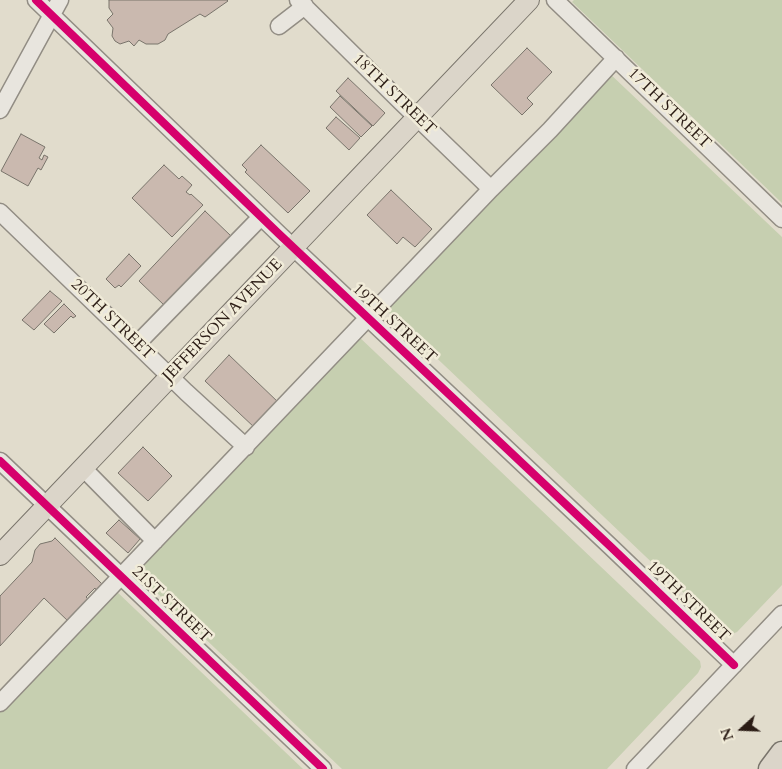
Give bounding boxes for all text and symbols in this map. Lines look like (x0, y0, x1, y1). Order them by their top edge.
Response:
street label: 18TH STREET (348, 51, 440, 139)
street label: 17TH STREET (623, 65, 715, 153)
street label: JEFFERSON AVENUE (159, 255, 287, 387)
street label: 20TH STREET (66, 276, 158, 364)
street label: 19TH STREET (348, 280, 440, 368)
street label: 19TH STREET (642, 558, 734, 646)
street label: 21ST STREET (127, 562, 215, 648)
north arrow (717, 704, 767, 754)
text: N (716, 725, 738, 743)

